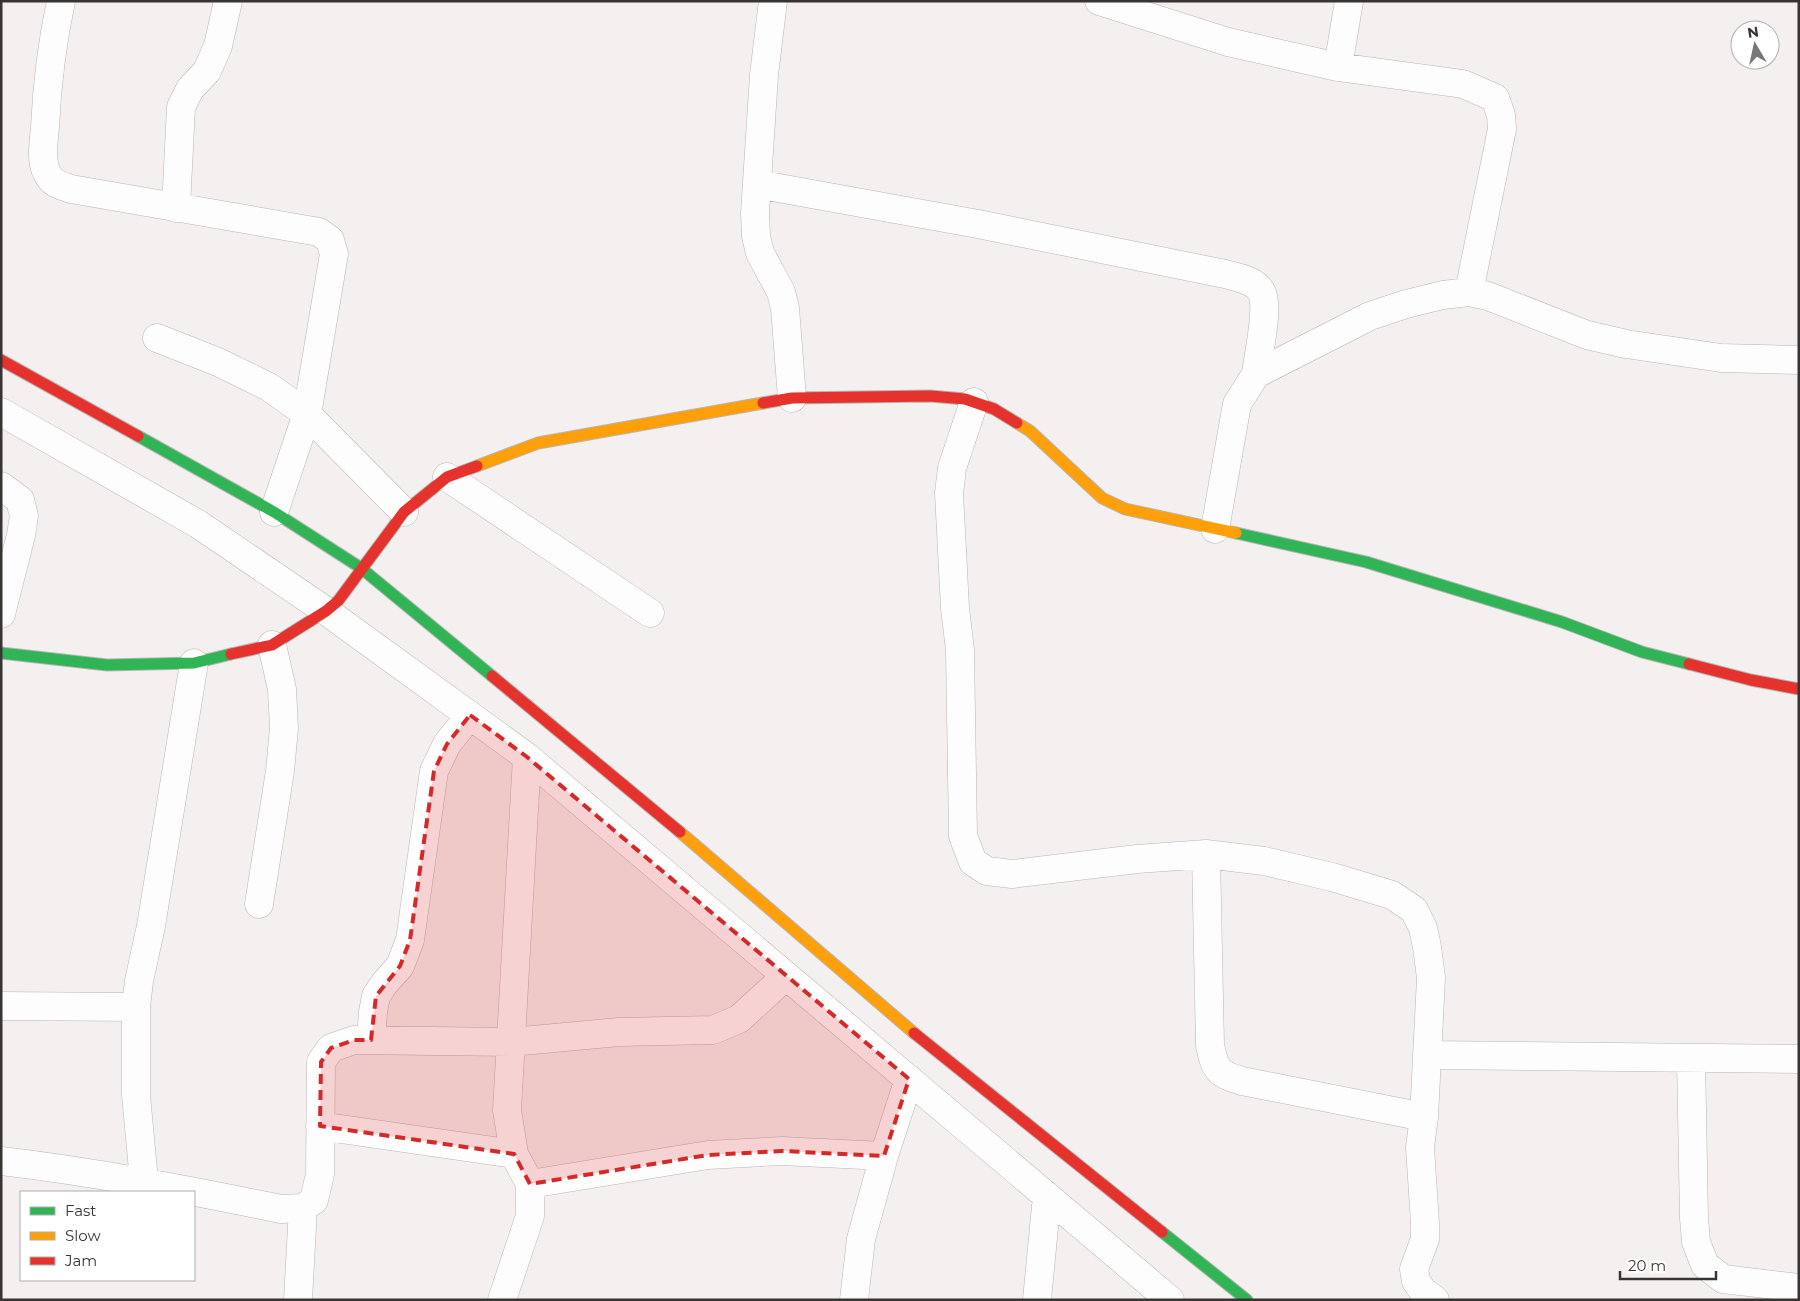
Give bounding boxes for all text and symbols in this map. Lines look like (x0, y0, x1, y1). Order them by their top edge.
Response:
north arrow (1730, 20, 1780, 70)
text: N (1746, 22, 1760, 42)
legend (20, 1191, 195, 1281)
text: Fast (65, 1201, 96, 1220)
text: Slow (65, 1226, 101, 1245)
scale bar (1620, 1248, 1716, 1280)
text: Jam (64, 1251, 97, 1270)
text: 20 m (1628, 1256, 1666, 1275)

